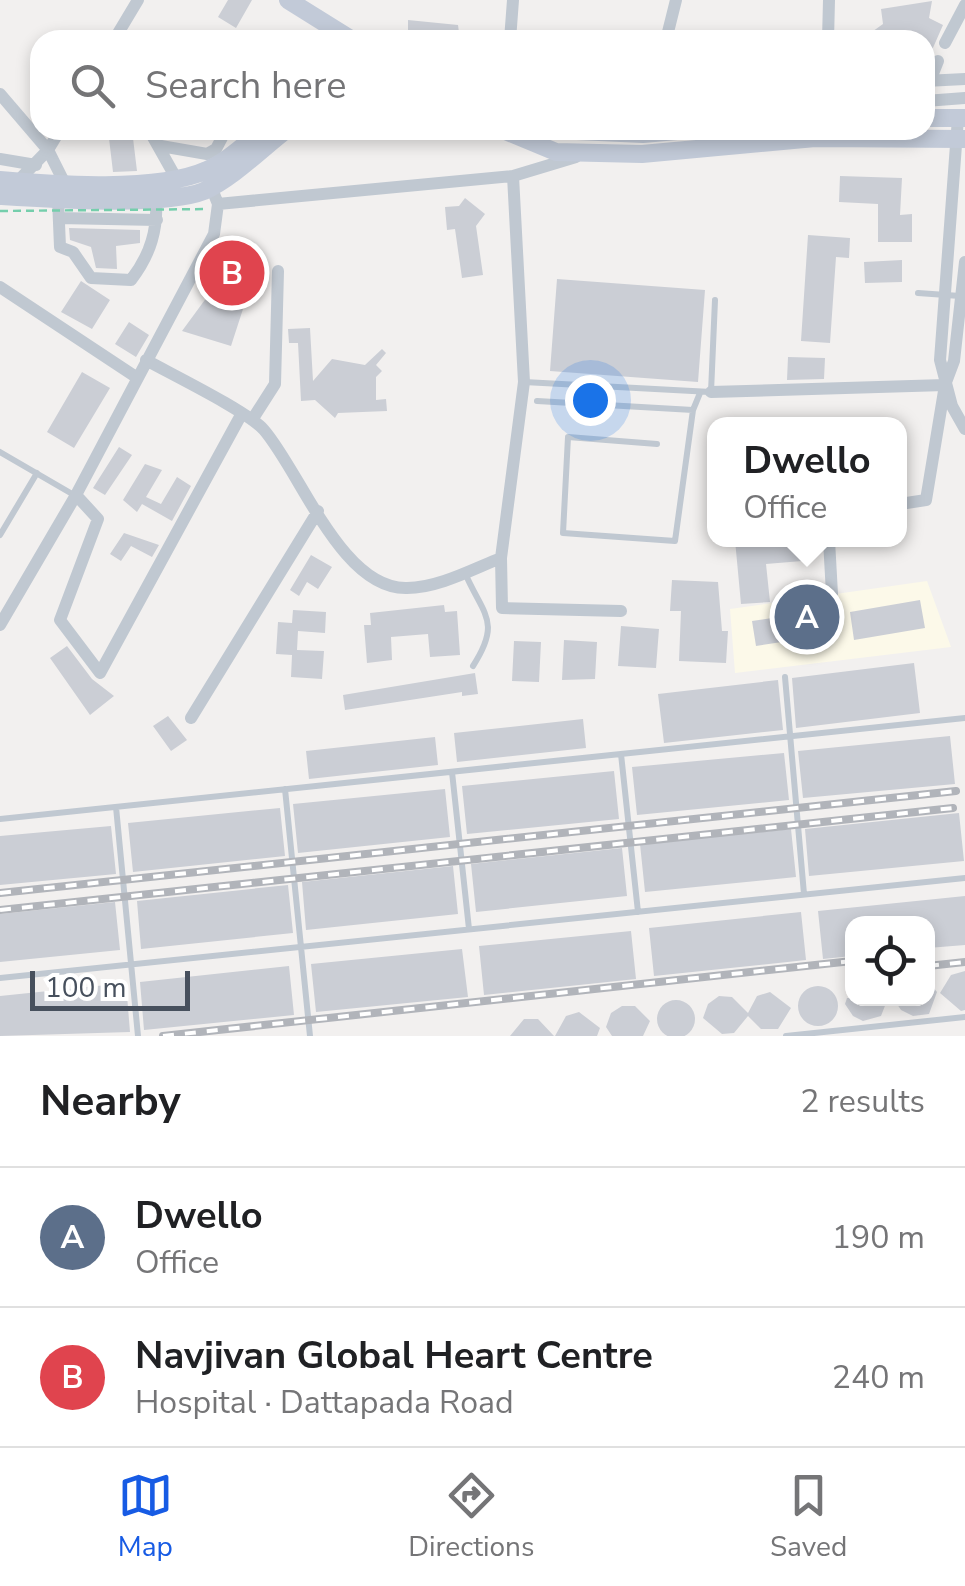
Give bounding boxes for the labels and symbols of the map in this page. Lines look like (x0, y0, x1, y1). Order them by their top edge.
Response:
pin: B (200, 236, 264, 310)
your location (565, 375, 616, 426)
pin: A (774, 580, 840, 654)
scale bar (30, 966, 190, 1010)

